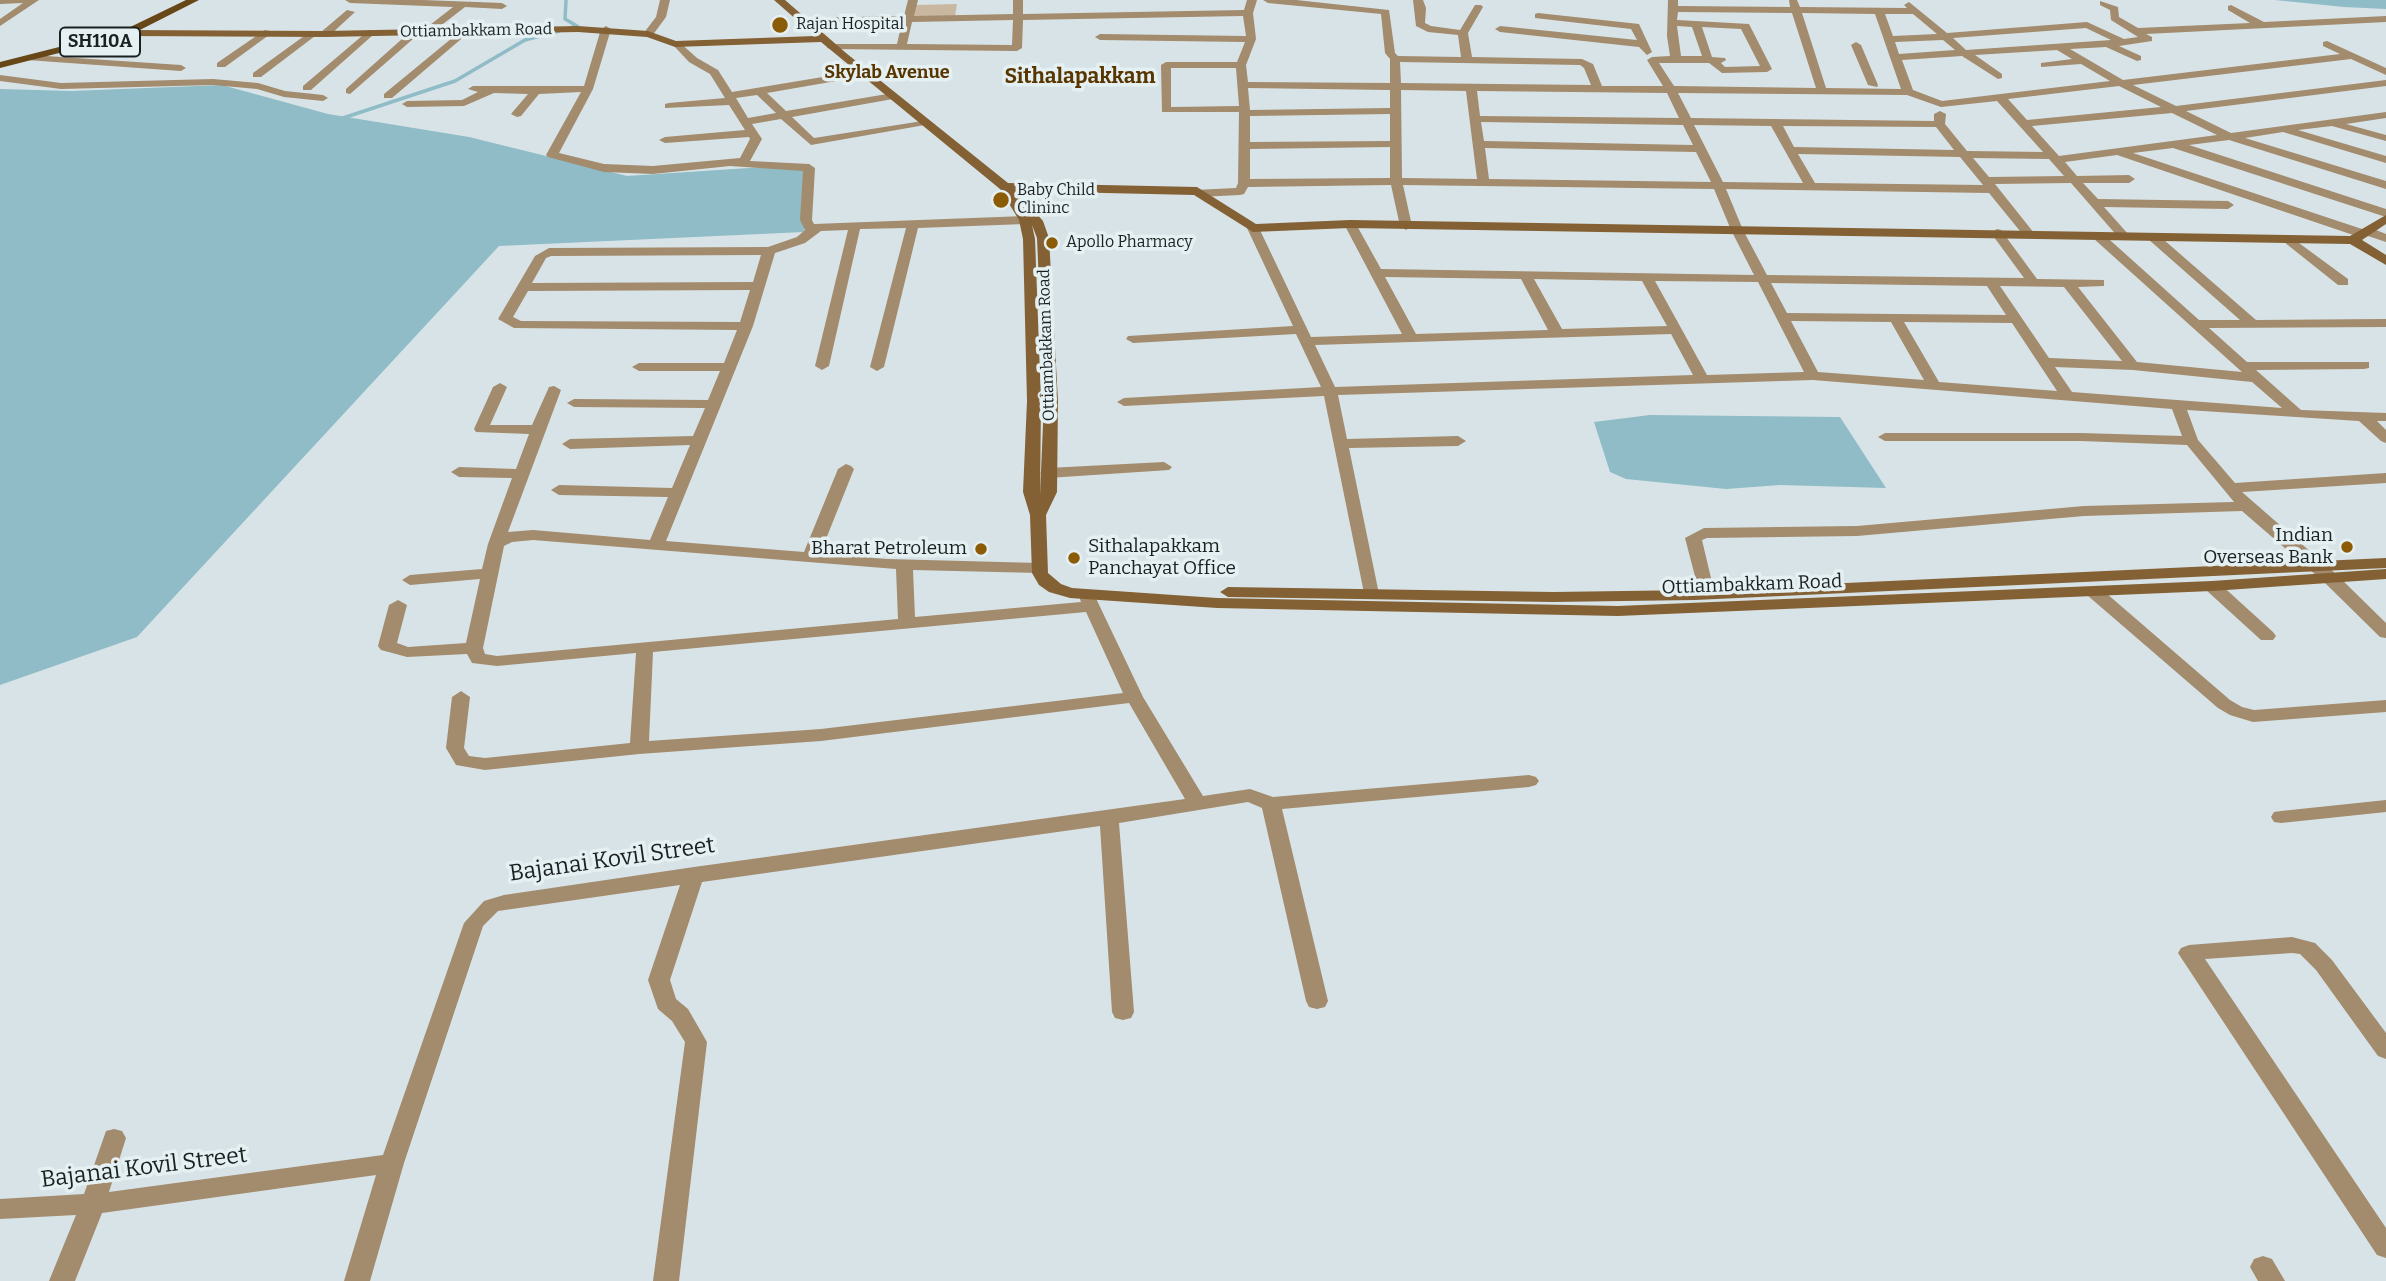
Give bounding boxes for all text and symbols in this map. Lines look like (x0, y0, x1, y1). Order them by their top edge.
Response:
marker: Rajan Hospital (770, 15, 790, 35)
place label: Rajan Hospital (796, 15, 904, 35)
street label: Ottiambakkam Road (400, 20, 552, 42)
road number: SH110A (60, 28, 140, 56)
district label: Skylab Avenue (824, 62, 950, 84)
district label: Sithalapakkam (1005, 64, 1155, 90)
place label: Baby Child Clininc (1017, 181, 1095, 219)
marker: Baby Child Clininc (991, 190, 1011, 210)
place label: Apollo Pharmacy (1066, 233, 1193, 253)
marker: Apollo Pharmacy (1044, 235, 1060, 251)
street label: Ottiambakkam Road (1035, 269, 1059, 421)
place label: Indian Overseas Bank (2203, 525, 2333, 569)
place label: Sithalapakkam Panchayat Office (1088, 536, 1236, 580)
place label: Bharat Petroleum (811, 538, 967, 560)
marker: Indian Overseas Bank (2339, 539, 2355, 555)
marker: Bharat Petroleum (973, 541, 989, 557)
marker: Sithalapakkam Panchayat Office (1066, 550, 1082, 566)
street label: Ottiambakkam Road (1661, 570, 1843, 600)
street label: Bajanai Kovil Street (507, 832, 717, 888)
street label: Bajanai Kovil Street (39, 1142, 249, 1194)

